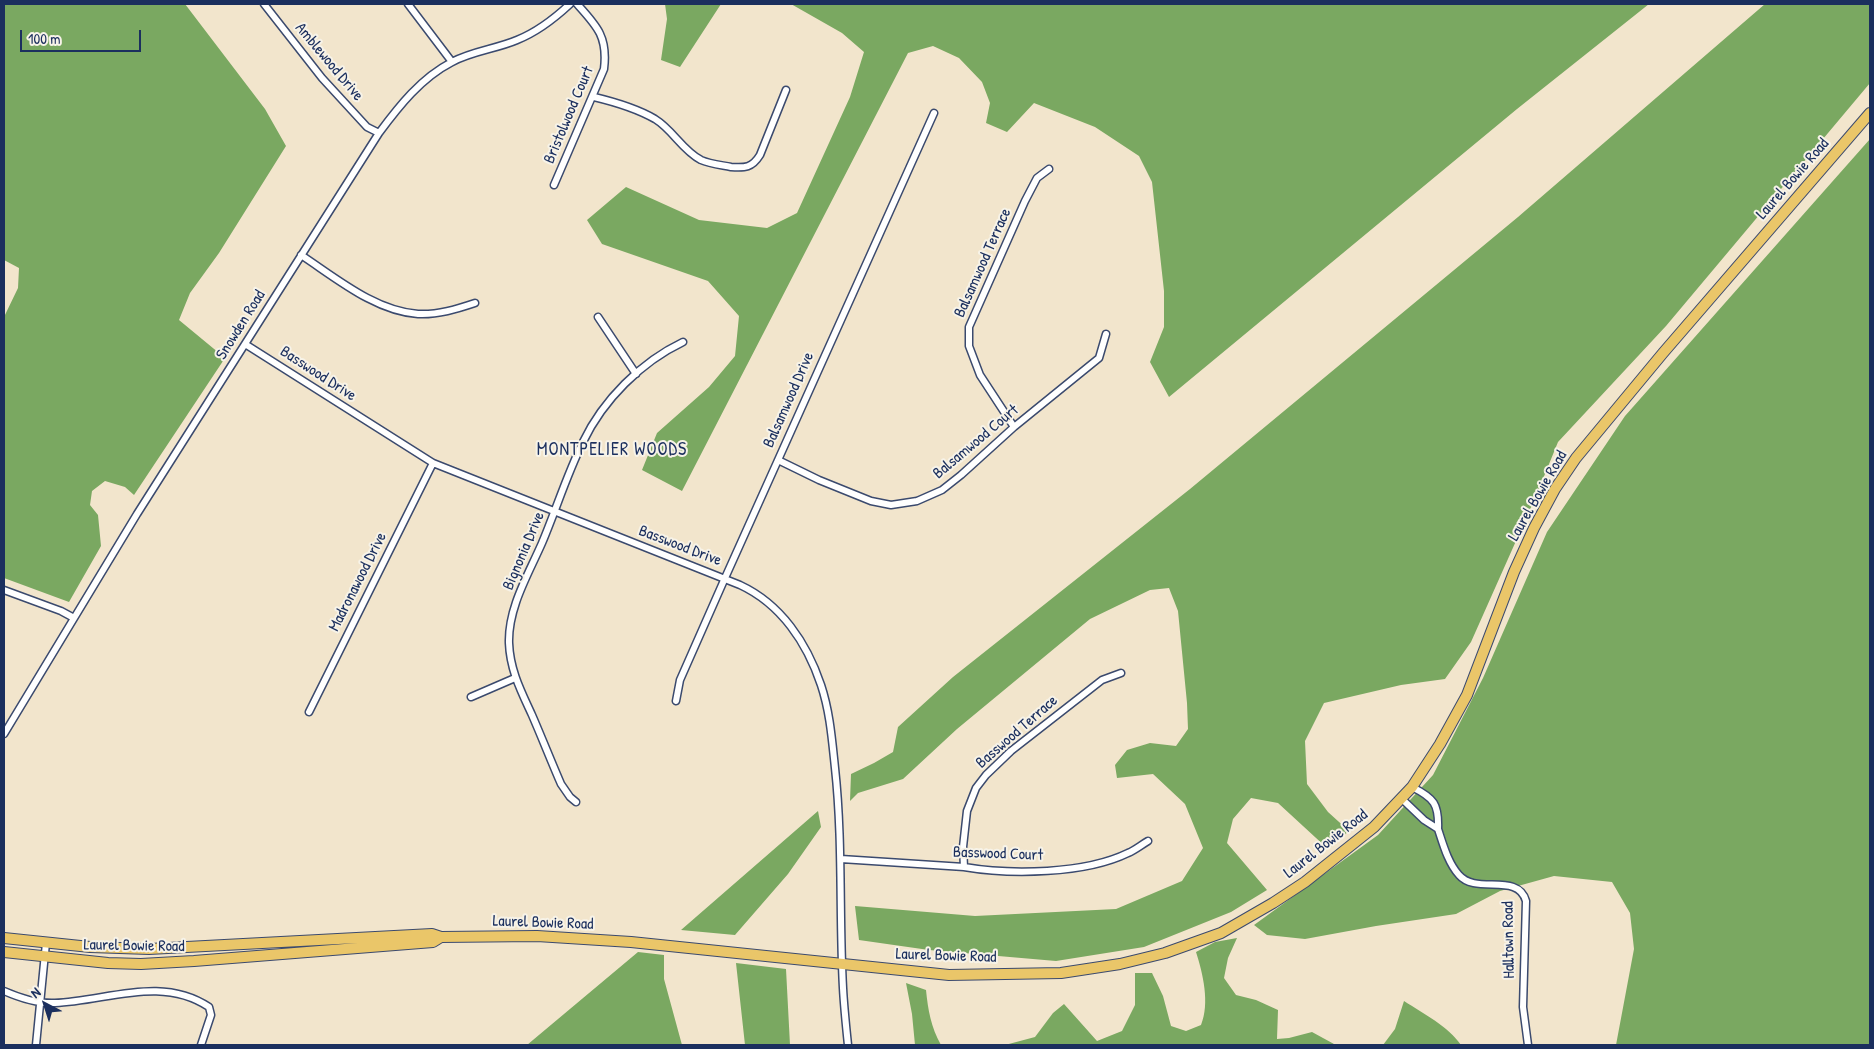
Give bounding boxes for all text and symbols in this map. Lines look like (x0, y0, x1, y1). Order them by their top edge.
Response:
street label: Amblewood Drive (291, 19, 367, 105)
scale bar (22, 20, 144, 52)
text: 100 m (28, 28, 61, 49)
street label: Bristolwood Court (540, 64, 598, 166)
street label: Laurel Bowie Road (1753, 135, 1833, 223)
street label: Balsamwood Terrace (950, 206, 1016, 320)
street label: Snowden Road (212, 287, 270, 363)
street label: Basswood Drive (276, 342, 360, 406)
street label: Balsamwood Drive (759, 349, 819, 451)
street label: Balsamwood Court (929, 401, 1023, 483)
district label: MONTPELIER WOODS (535, 439, 689, 461)
street label: Laurel Bowie Road (1504, 448, 1572, 544)
street label: Bignonia Drive (499, 509, 549, 593)
street label: Basswood Drive (636, 521, 724, 571)
street label: Madronawood Drive (325, 529, 391, 635)
street label: Basswood Terrace (972, 691, 1062, 773)
street label: Laurel Bowie Road (1280, 805, 1372, 883)
street label: Basswood Court (953, 843, 1043, 865)
street label: Halltown Road (1499, 901, 1519, 979)
street label: Laurel Bowie Road (492, 912, 594, 934)
street label: Laurel Bowie Road (83, 936, 185, 956)
street label: Laurel Bowie Road (895, 945, 997, 967)
north arrow (20, 979, 70, 1029)
text: N (26, 982, 44, 1002)

